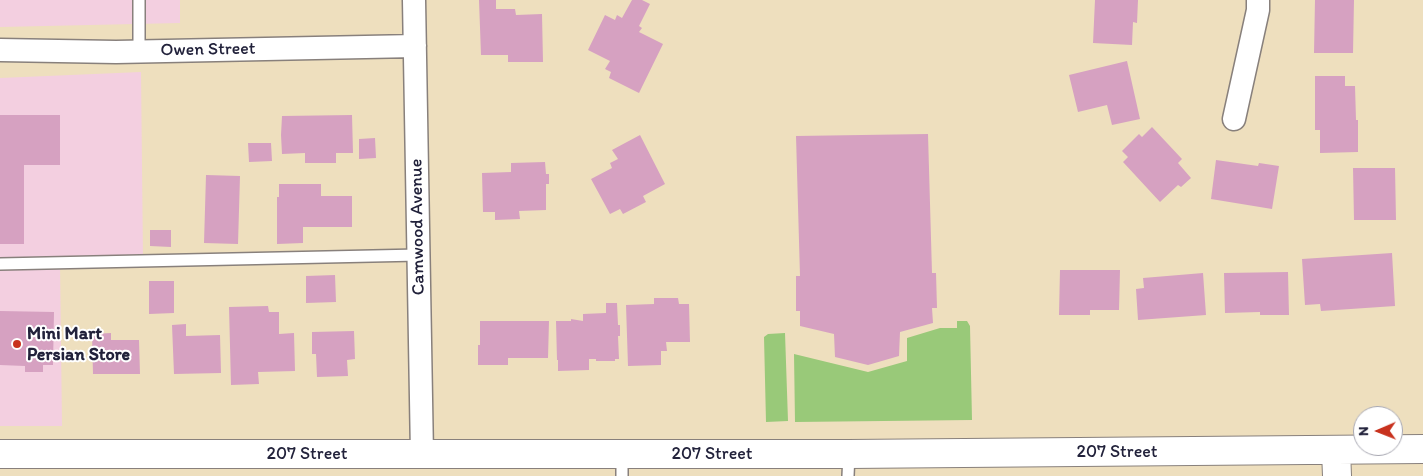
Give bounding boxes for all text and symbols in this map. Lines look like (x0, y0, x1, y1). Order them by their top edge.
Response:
street label: Owen Street (160, 38, 256, 62)
street label: Camwood Avenue (406, 158, 430, 296)
place label: Mini Mart Persian Store (27, 323, 130, 366)
marker: Mini Mart Persian Store (11, 338, 23, 350)
north arrow (1353, 406, 1403, 456)
text: N (1355, 426, 1372, 436)
street label: 207 Street (1076, 441, 1158, 463)
street label: 207 Street (266, 443, 348, 465)
street label: 207 Street (671, 443, 753, 465)

